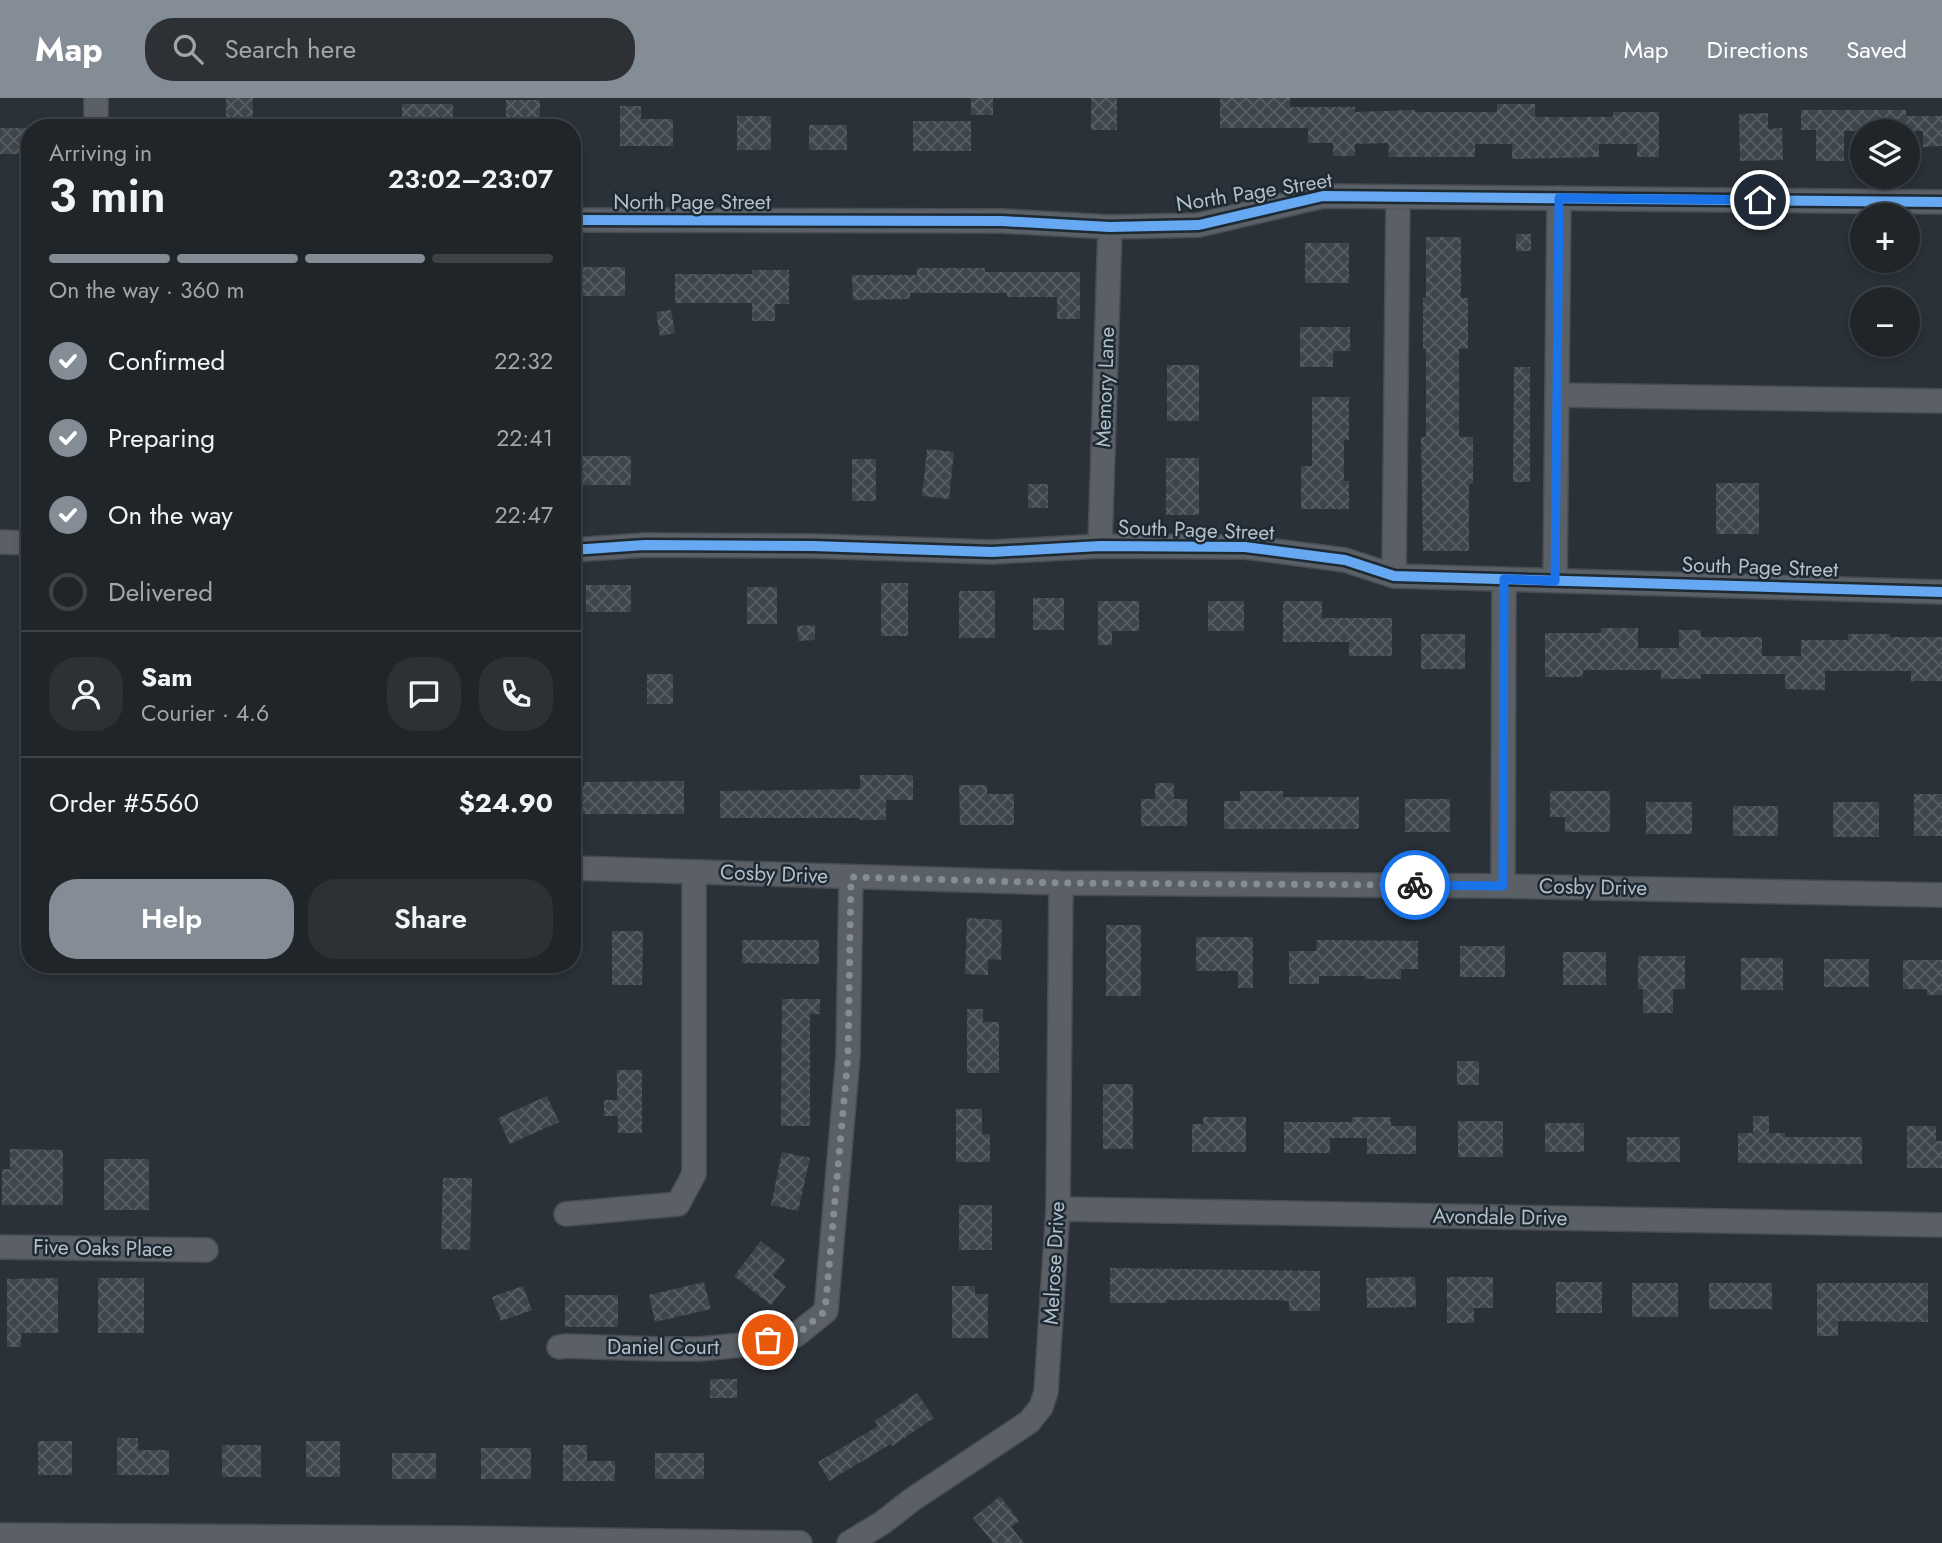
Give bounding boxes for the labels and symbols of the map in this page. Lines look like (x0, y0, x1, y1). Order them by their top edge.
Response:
street label: North Page Street (1174, 165, 1334, 219)
pin (1730, 170, 1790, 230)
street label: North Page Street (613, 187, 771, 217)
street label: Memory Lane (1088, 326, 1122, 448)
street label: South Page Street (1117, 512, 1275, 548)
street label: South Page Street (1681, 549, 1839, 585)
courier (1380, 850, 1450, 920)
street label: Cosby Drive (719, 857, 829, 891)
street label: Cosby Drive (1539, 871, 1648, 903)
street label: Melrose Drive (1036, 1200, 1072, 1325)
street label: Avondale Drive (1432, 1201, 1568, 1233)
street label: Five Oaks Place (33, 1232, 173, 1264)
pin (738, 1310, 798, 1370)
street label: Daniel Court (607, 1332, 719, 1362)

